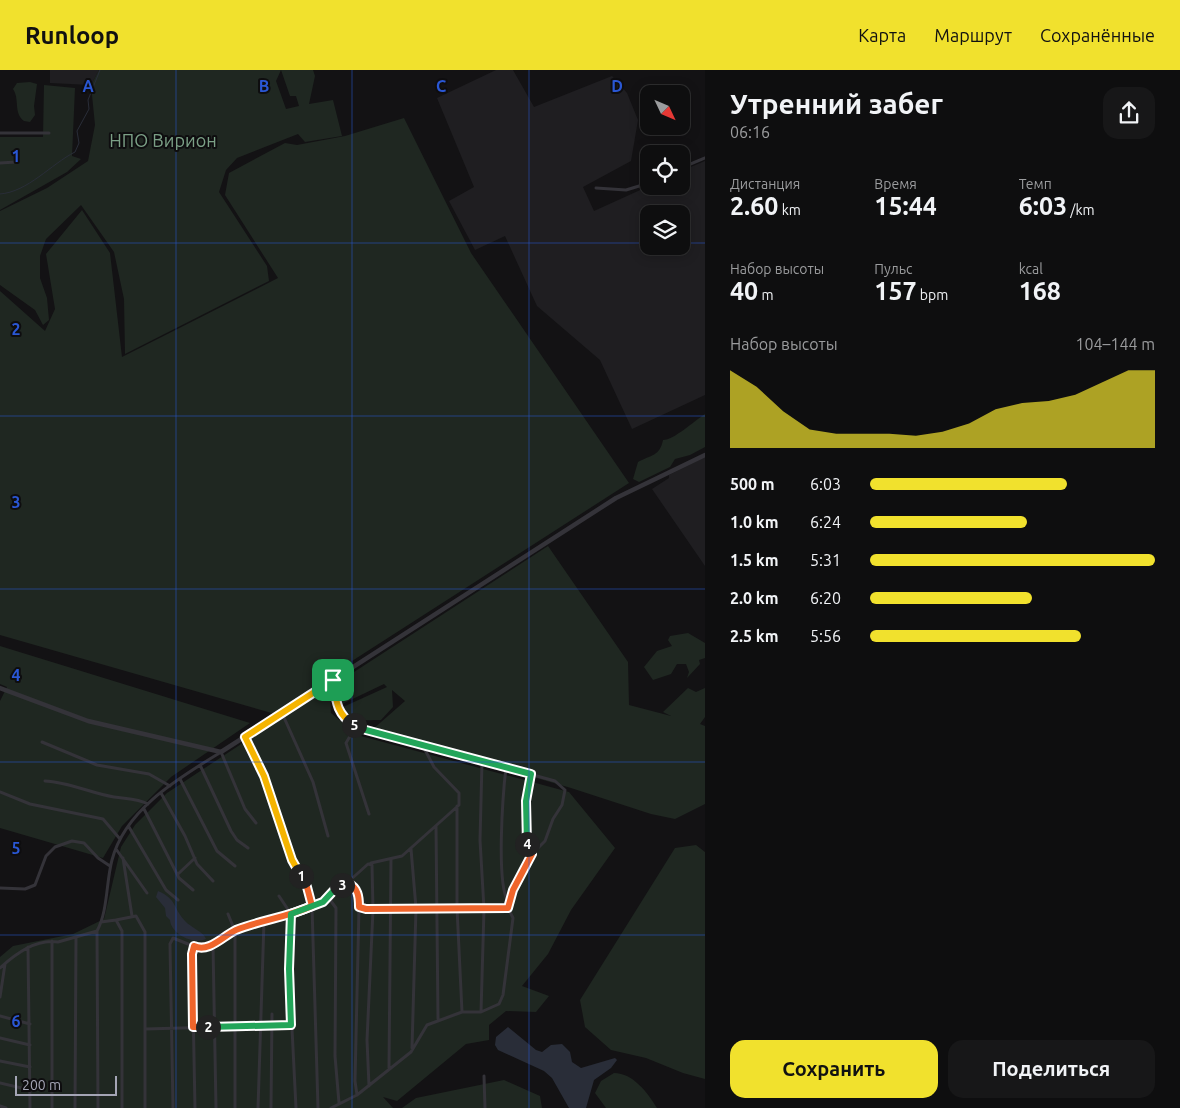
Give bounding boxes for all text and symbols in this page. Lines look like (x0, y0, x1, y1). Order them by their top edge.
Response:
text: Runloop (25, 22, 119, 49)
text: Карта (858, 25, 906, 45)
text: Маршрут (934, 25, 1012, 45)
text: Сохранённые (1040, 25, 1155, 45)
text: A (82, 77, 94, 95)
text: B (259, 77, 269, 95)
text: C (436, 77, 446, 95)
text: D (611, 77, 623, 95)
north arrow (640, 85, 690, 135)
map controls (640, 85, 690, 255)
button: share (1103, 87, 1155, 139)
text: Утренний забег (730, 88, 943, 119)
text: 06:16 (730, 123, 770, 141)
park label: НПО Вирион (109, 130, 217, 150)
button: locate (640, 145, 690, 195)
text: 1 (11, 147, 21, 165)
text: Дистанция (730, 176, 800, 192)
text: Время (874, 176, 917, 192)
text: Темп (1019, 176, 1052, 192)
text: 2.60 (730, 192, 778, 220)
text: 15:44 (874, 192, 937, 220)
text: 6:03 (1019, 192, 1067, 220)
text: km (778, 202, 801, 218)
text: /km (1067, 202, 1095, 218)
button: layers (640, 205, 690, 255)
text: Набор высоты (730, 261, 824, 277)
text: Пульс (874, 261, 912, 277)
text: kcal (1019, 261, 1043, 277)
text: 40 (730, 277, 758, 305)
text: 157 (874, 277, 917, 305)
text: 168 (1019, 277, 1061, 305)
text: m (758, 287, 774, 303)
text: bpm (917, 287, 948, 303)
text: 2 (11, 320, 21, 338)
text: Набор высоты (730, 335, 838, 353)
text: 104–144 m (1075, 335, 1155, 353)
text: 500 m (730, 475, 775, 493)
text: 6:03 (810, 475, 841, 493)
text: 3 (11, 493, 21, 511)
text: 1.0 km (730, 513, 779, 531)
text: 6:24 (810, 513, 841, 531)
text: 1.5 km (730, 551, 779, 569)
text: 5:31 (810, 551, 841, 569)
text: 2.0 km (730, 589, 779, 607)
text: 6:20 (810, 589, 841, 607)
text: 2.5 km (730, 627, 779, 645)
text: 5:56 (810, 627, 841, 645)
pin (312, 659, 354, 701)
text: 4 (11, 666, 21, 684)
icon: arrive (319, 666, 347, 694)
pin: 5 (342, 712, 366, 738)
text: 5 (351, 717, 358, 733)
pin: 4 (514, 832, 540, 856)
text: 4 (524, 836, 531, 852)
text: 5 (11, 839, 21, 857)
pin: 1 (288, 864, 314, 888)
text: 1 (298, 868, 305, 884)
pin: 3 (330, 872, 354, 898)
text: 3 (339, 877, 346, 893)
text: 6 (11, 1012, 21, 1030)
pin: 2 (196, 1014, 220, 1040)
text: 2 (205, 1019, 212, 1035)
button: Сохранить (730, 1040, 938, 1098)
button: Поделиться (948, 1040, 1155, 1098)
scale bar (15, 1073, 118, 1096)
text: 200 m (22, 1077, 61, 1093)

